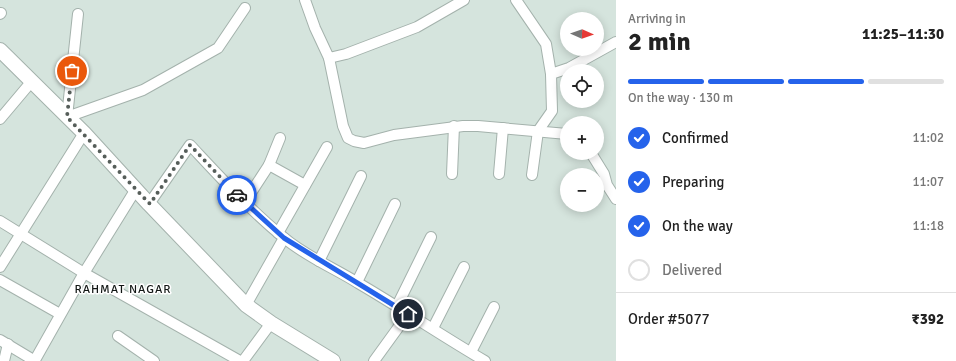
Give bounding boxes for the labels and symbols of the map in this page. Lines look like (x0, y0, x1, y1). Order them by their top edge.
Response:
north arrow (560, 12, 604, 56)
pin (55, 54, 89, 88)
courier (217, 175, 257, 215)
district label: RAHMAT NAGAR (74, 282, 172, 297)
pin (391, 297, 425, 331)

